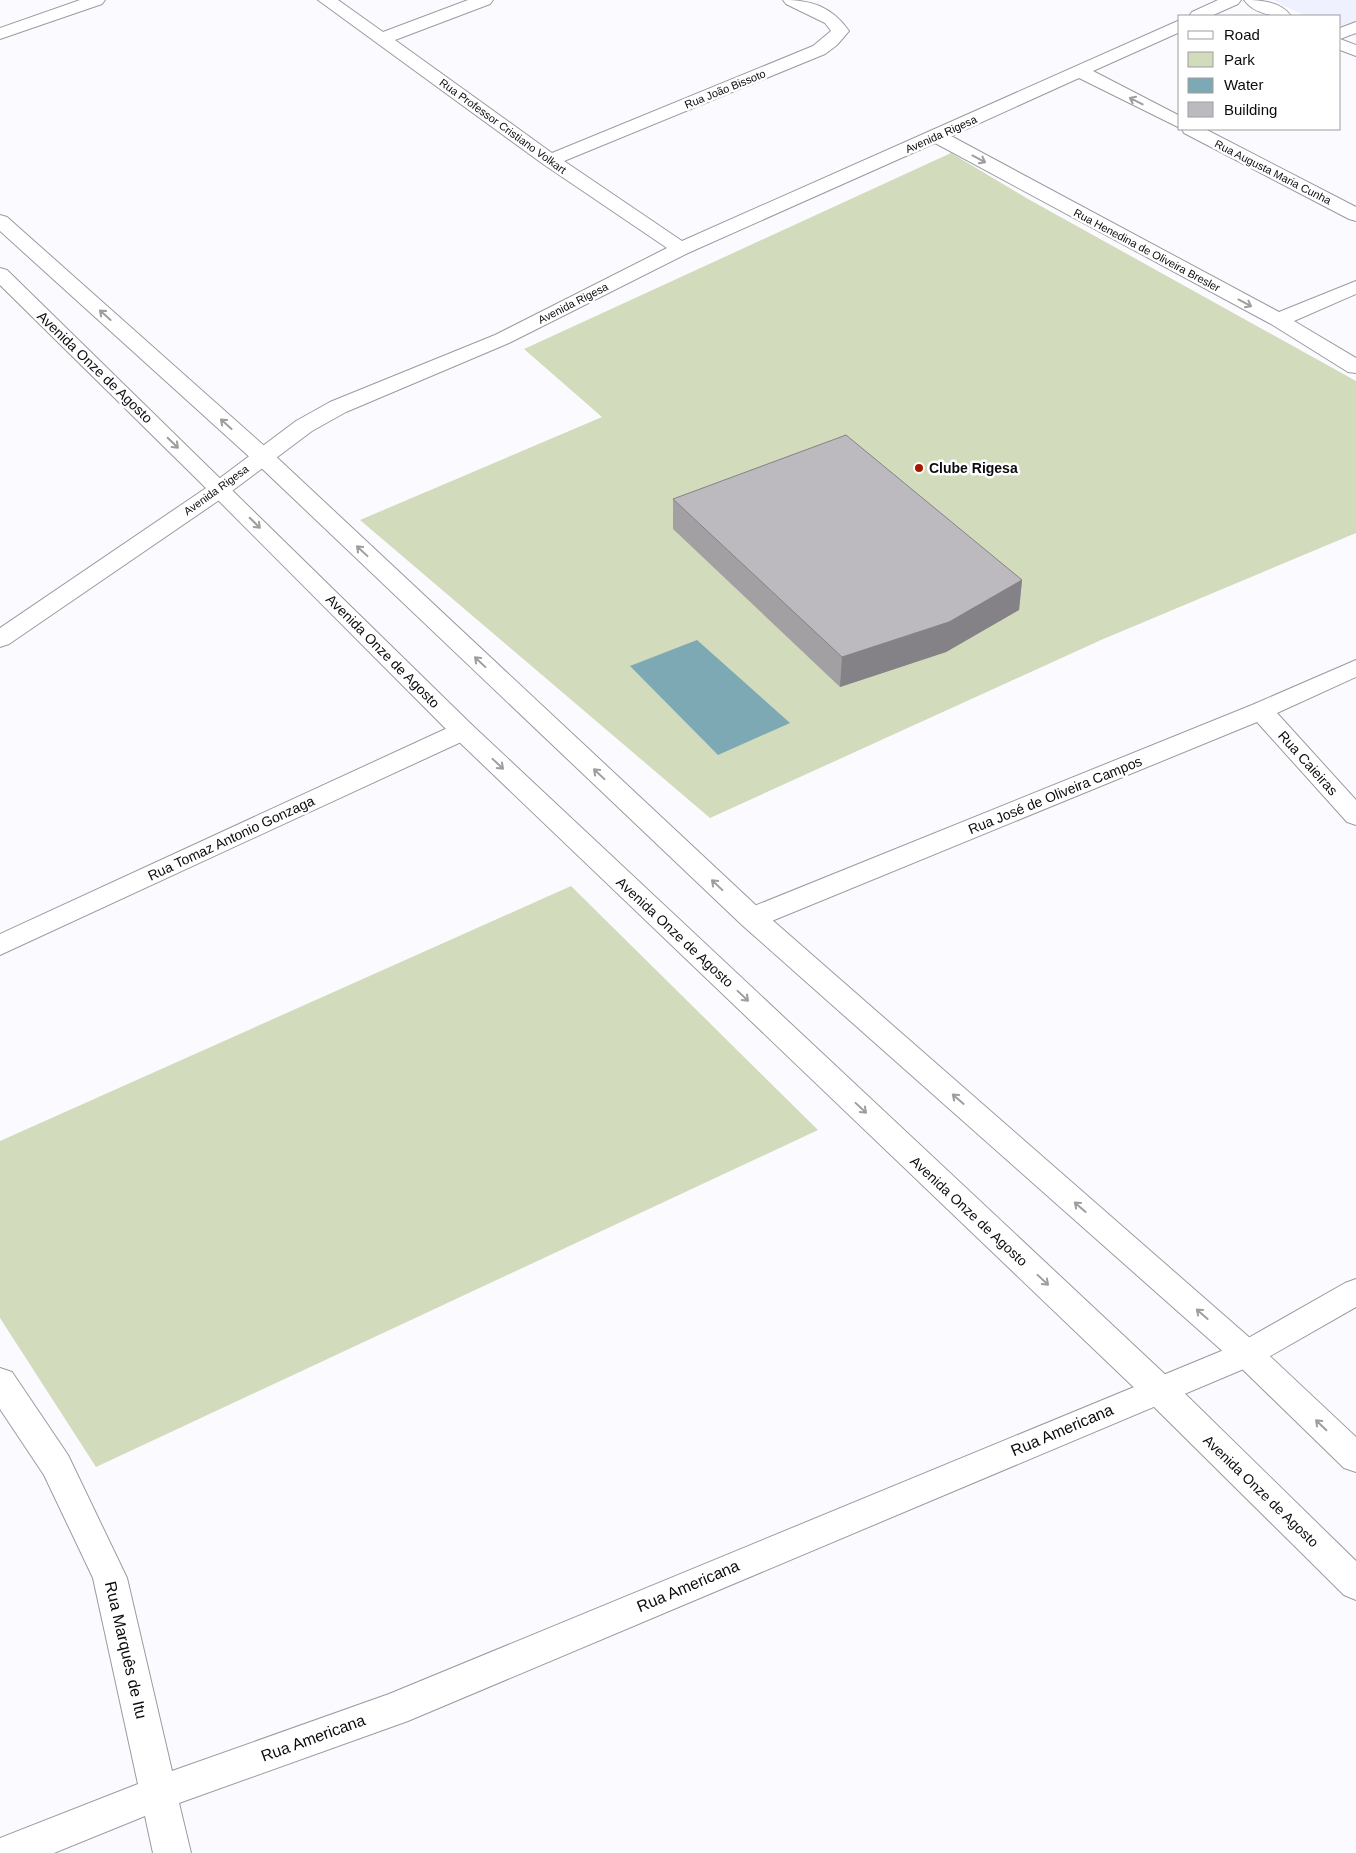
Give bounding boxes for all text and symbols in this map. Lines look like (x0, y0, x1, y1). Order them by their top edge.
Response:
legend (1178, 15, 1341, 130)
text: Road (1224, 26, 1260, 43)
text: Park (1224, 51, 1255, 68)
street label: Rua João Bissoto (683, 67, 767, 111)
street label: Rua Professor Cristiano Volkart (437, 76, 569, 176)
text: Water (1224, 76, 1263, 93)
one-way arrow (1129, 96, 1144, 106)
text: Building (1224, 101, 1277, 118)
street label: Avenida Rigesa (903, 113, 979, 155)
street label: Rua Augusta Maria Cunha (1213, 137, 1334, 207)
one-way arrow (971, 155, 986, 165)
street label: Rua Henedina de Oliveira Bresler (1072, 206, 1222, 294)
street label: Avenida Rigesa (536, 280, 611, 326)
one-way arrow (1238, 298, 1253, 308)
street label: Avenida Onze de Agosto (34, 308, 156, 426)
one-way arrow (98, 309, 111, 321)
one-way arrow (219, 418, 232, 430)
one-way arrow (166, 437, 179, 449)
place label: Clube Rigesa (929, 460, 1018, 476)
street label: Avenida Rigesa (181, 462, 251, 517)
marker: Clube Rigesa (913, 462, 925, 474)
one-way arrow (248, 517, 261, 529)
one-way arrow (356, 545, 368, 557)
street label: Avenida Onze de Agosto (323, 591, 443, 711)
one-way arrow (474, 656, 487, 668)
street label: Rua Caieiras (1275, 728, 1341, 798)
street label: Rua José de Oliveira Campos (966, 753, 1144, 837)
one-way arrow (492, 758, 505, 770)
one-way arrow (592, 768, 605, 780)
street label: Rua Tomaz Antonio Gonzaga (145, 792, 317, 884)
street label: Avenida Onze de Agosto (613, 874, 737, 990)
one-way arrow (711, 879, 723, 891)
one-way arrow (737, 990, 750, 1002)
one-way arrow (952, 1094, 965, 1105)
one-way arrow (855, 1102, 867, 1114)
street label: Avenida Onze de Agosto (907, 1153, 1031, 1269)
one-way arrow (1074, 1201, 1087, 1212)
one-way arrow (1036, 1274, 1049, 1286)
one-way arrow (1196, 1308, 1209, 1320)
street label: Rua Americana (1008, 1401, 1116, 1459)
one-way arrow (1315, 1419, 1327, 1431)
street label: Avenida Onze de Agosto (1200, 1432, 1322, 1550)
street label: Rua Americana (634, 1557, 742, 1615)
street label: Rua Marquês de Itu (102, 1580, 150, 1720)
street label: Rua Americana (259, 1711, 367, 1765)

